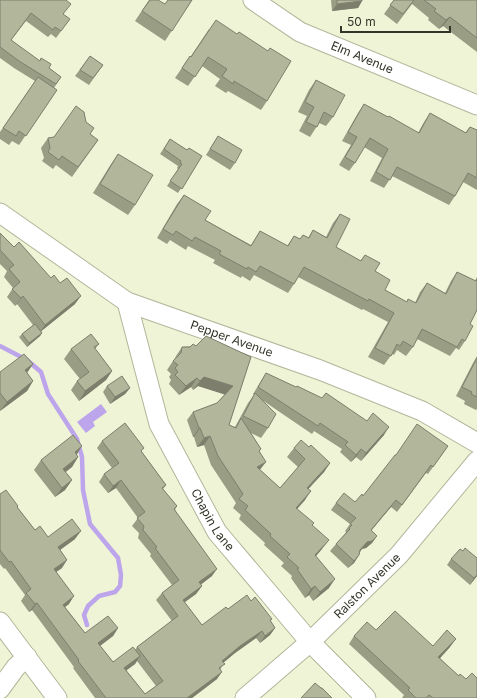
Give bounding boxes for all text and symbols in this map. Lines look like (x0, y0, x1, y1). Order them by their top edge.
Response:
scale bar (341, 8, 450, 34)
text: 50 m (347, 14, 376, 29)
street label: Elm Avenue (329, 38, 396, 77)
street label: Pepper Avenue (189, 317, 275, 360)
street label: Chapin Lane (188, 486, 238, 554)
street label: Ralston Avenue (331, 550, 403, 621)

